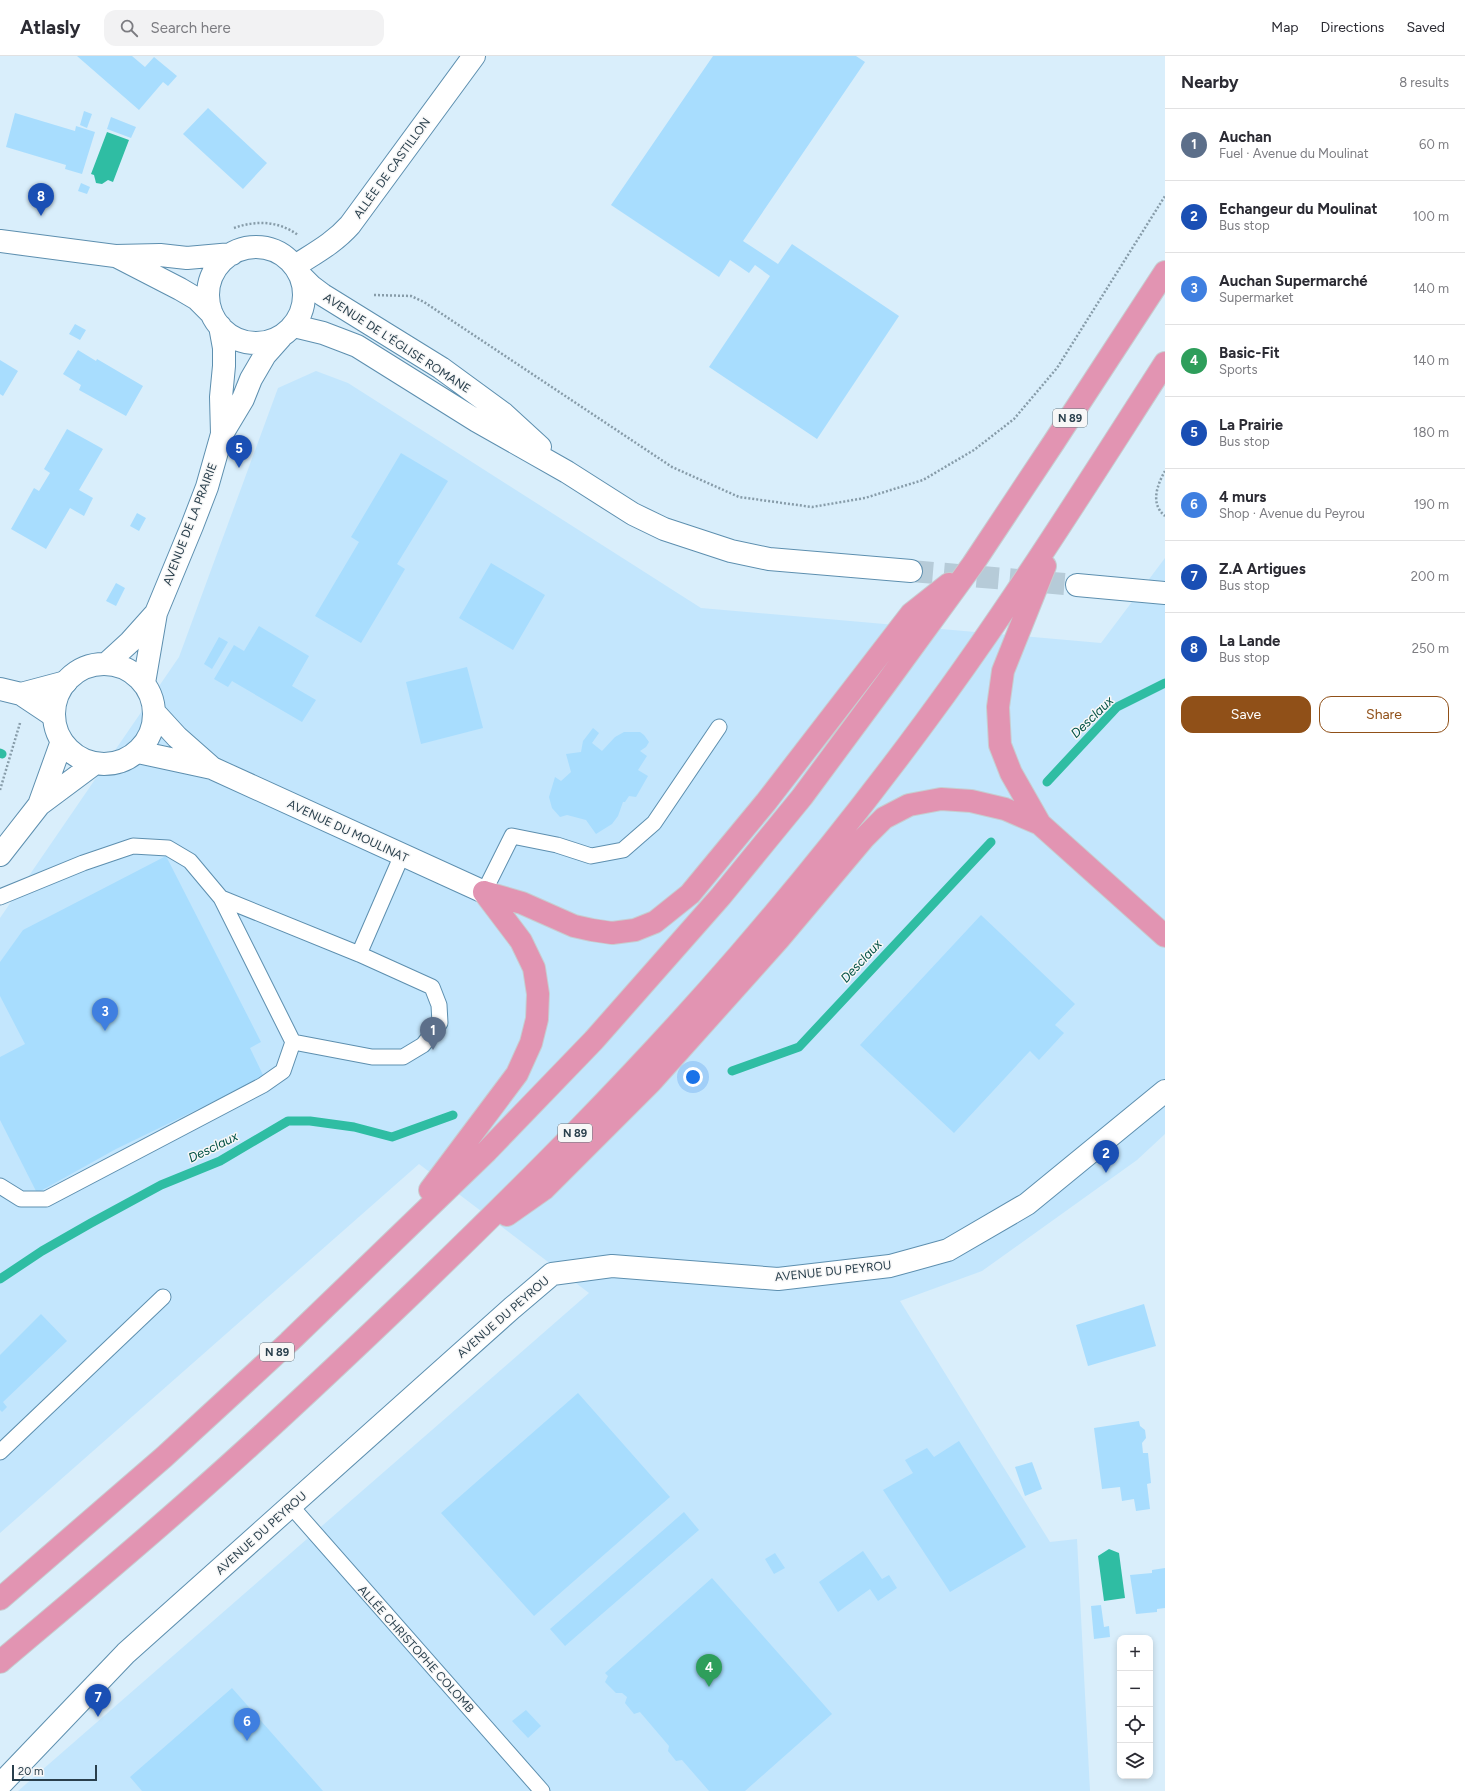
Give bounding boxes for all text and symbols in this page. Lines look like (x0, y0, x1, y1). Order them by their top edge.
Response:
search box (104, 10, 384, 46)
text: Atlasly (20, 16, 80, 39)
icon: search (118, 17, 140, 39)
text: Search here (150, 19, 231, 37)
text: Map (1271, 19, 1299, 36)
text: Directions (1321, 19, 1384, 36)
text: Saved (1406, 19, 1445, 36)
text: Nearby (1181, 72, 1239, 92)
text: 8 results (1399, 75, 1449, 90)
street label: ALLÉE DE CASTILLON (351, 115, 433, 221)
text: Auchan (1219, 128, 1272, 146)
text: 1 (1191, 137, 1197, 152)
text: 60 m (1419, 137, 1449, 152)
text: Fuel · Avenue du Moulinat (1219, 146, 1369, 161)
pin: 8 (28, 183, 54, 216)
text: Echangeur du Moulinat (1219, 200, 1377, 218)
text: 2 (1190, 209, 1198, 224)
text: 100 m (1413, 209, 1449, 224)
text: Bus stop (1219, 218, 1270, 233)
text: Auchan Supermarché (1219, 272, 1368, 290)
text: 3 (1190, 281, 1198, 296)
text: 140 m (1413, 281, 1449, 296)
street label: AVENUE DE L'ÉGLISE ROMANE (321, 290, 473, 396)
text: Supermarket (1219, 290, 1294, 305)
text: Basic-Fit (1219, 344, 1280, 362)
text: 4 (1190, 353, 1198, 368)
text: 140 m (1413, 353, 1449, 368)
text: Sports (1219, 362, 1258, 377)
road number: N 89 (1053, 409, 1087, 427)
text: La Prairie (1219, 416, 1283, 434)
text: 5 (1190, 425, 1198, 440)
text: 180 m (1413, 425, 1449, 440)
text: Bus stop (1219, 434, 1270, 449)
pin: 5 (226, 435, 252, 468)
street label: AVENUE DE LA PRAIRIE (160, 461, 220, 587)
text: 4 murs (1219, 488, 1266, 506)
text: 6 (1190, 497, 1198, 512)
text: 190 m (1414, 497, 1449, 512)
text: Shop · Avenue du Peyrou (1219, 506, 1365, 521)
text: Z.A Artigues (1219, 560, 1306, 578)
text: 7 (1190, 569, 1198, 584)
text: 200 m (1411, 569, 1449, 584)
text: Bus stop (1219, 578, 1270, 593)
text: La Lande (1219, 632, 1280, 650)
text: 8 (1190, 641, 1198, 656)
text: 250 m (1412, 641, 1449, 656)
text: Bus stop (1219, 650, 1270, 665)
water label: Desclaux (1068, 693, 1117, 741)
button: Save (1181, 696, 1311, 733)
button: Share (1319, 696, 1449, 733)
street label: AVENUE DU MOULINAT (285, 797, 411, 865)
water label: Desclaux (837, 936, 885, 986)
pin: 3 (92, 998, 118, 1031)
pin: 1 (420, 1017, 446, 1050)
your location (683, 1067, 703, 1087)
road number: N 89 (558, 1124, 592, 1142)
water label: Desclaux (186, 1128, 241, 1165)
pin: 2 (1093, 1140, 1119, 1173)
street label: AVENUE DU PEYROU (774, 1258, 892, 1284)
street label: AVENUE DU PEYROU (454, 1273, 552, 1361)
road number: N 89 (260, 1343, 294, 1361)
street label: AVENUE DU PEYROU (213, 1489, 309, 1577)
street label: ALLÉE CHRISTOPHE COLOMB (355, 1583, 477, 1715)
map controls (1117, 1635, 1153, 1779)
button: + (1117, 1635, 1153, 1671)
pin: 4 (696, 1654, 722, 1687)
button: − (1117, 1671, 1153, 1707)
pin: 7 (85, 1684, 111, 1717)
button: locate (1117, 1707, 1153, 1743)
pin: 6 (234, 1708, 260, 1741)
button: layers (1117, 1743, 1153, 1779)
scale bar (12, 1763, 97, 1782)
text: 20 m (18, 1765, 43, 1778)

